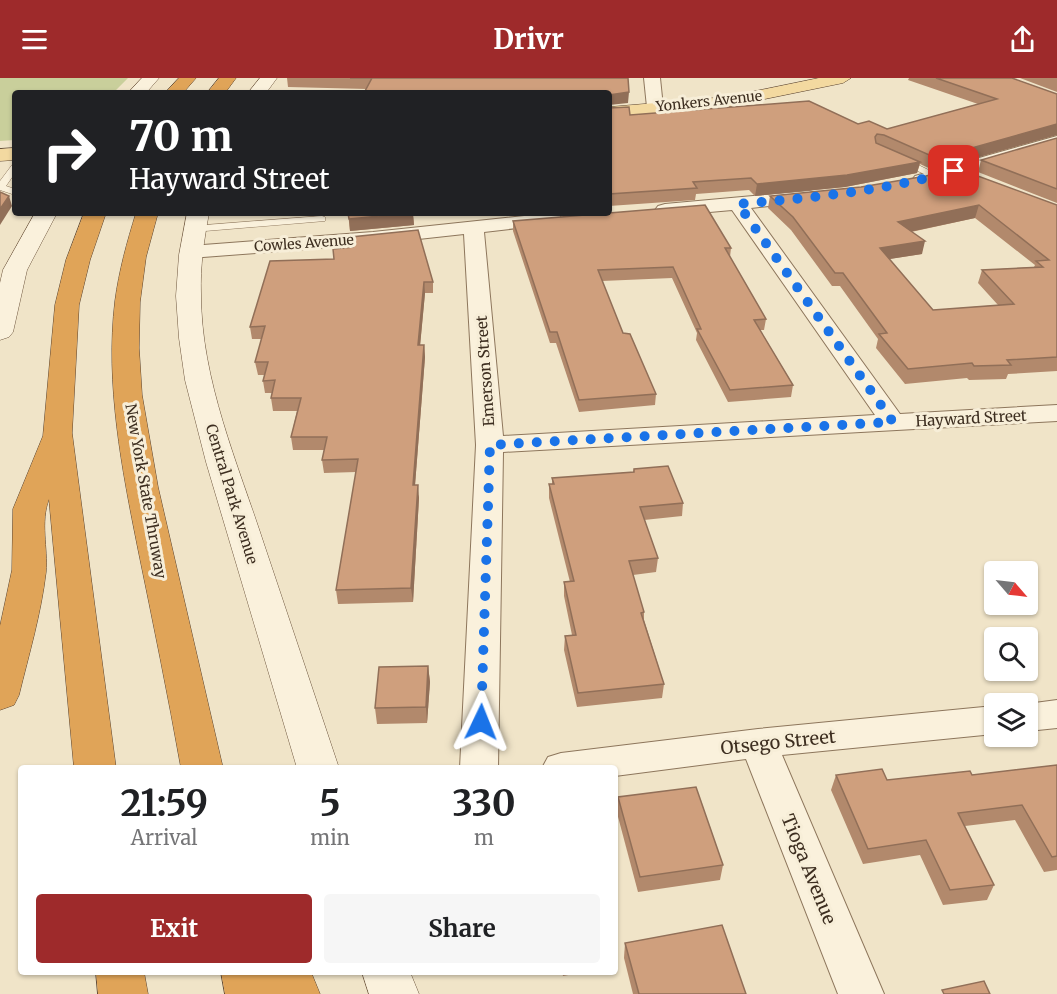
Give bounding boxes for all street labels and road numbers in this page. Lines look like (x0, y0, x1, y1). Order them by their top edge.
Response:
street label: Yonkers Avenue (654, 86, 763, 116)
street label: Cowles Avenue (254, 231, 354, 255)
street label: Emerson Street (472, 315, 498, 427)
street label: New York State Thruway (121, 402, 171, 580)
street label: Hayward Street (915, 406, 1027, 430)
street label: Central Park Avenue (202, 422, 262, 567)
street label: Otsego Street (719, 725, 837, 759)
street label: Tioga Avenue (776, 811, 842, 927)

